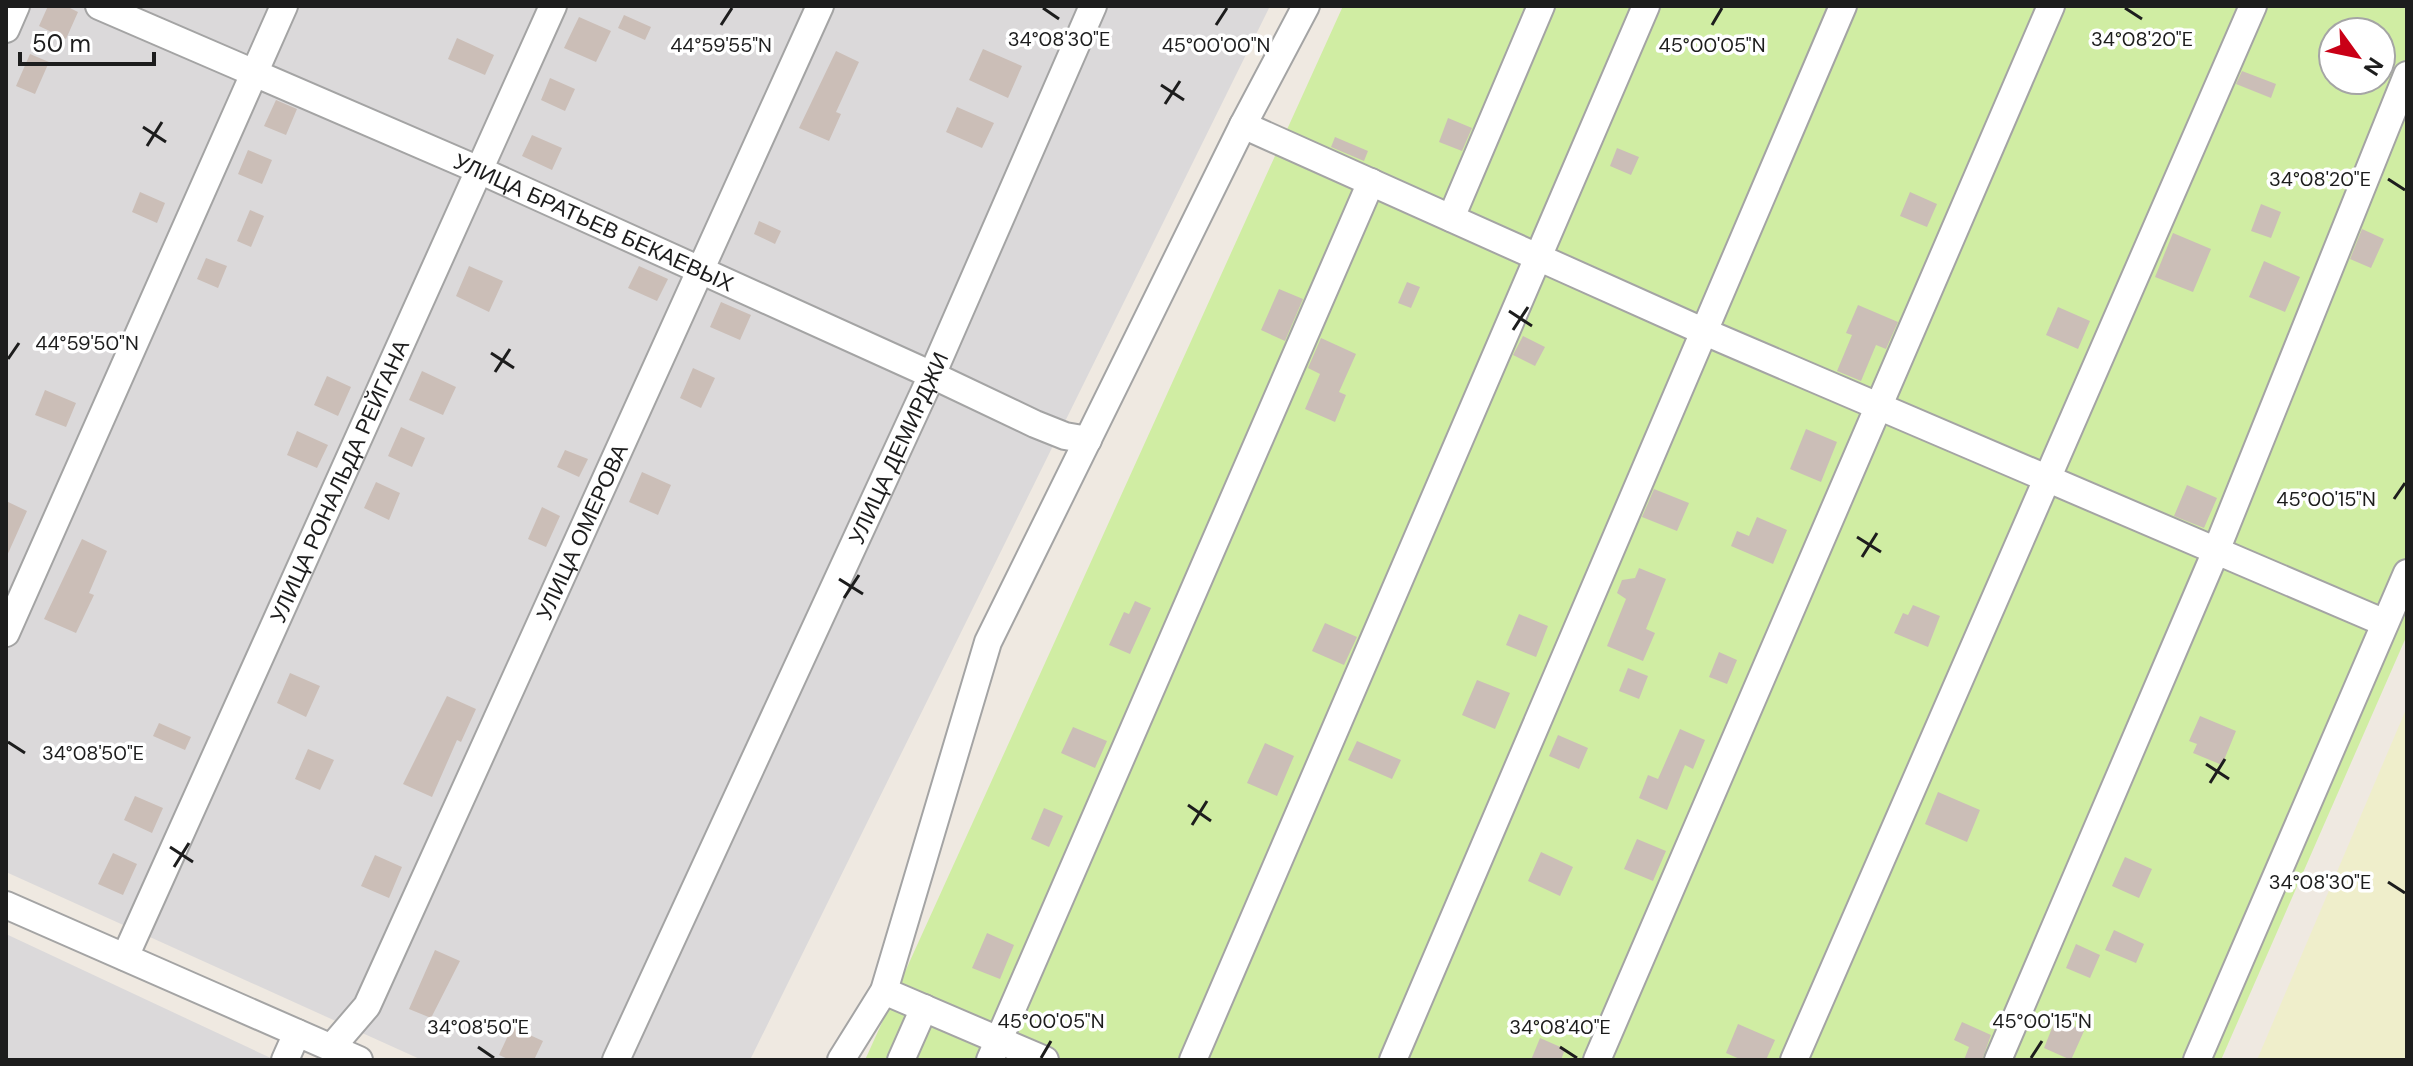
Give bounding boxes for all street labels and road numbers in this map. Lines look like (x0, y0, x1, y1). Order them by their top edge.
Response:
street label: УЛИЦА БРАТЬЕВ БЕКАЕВЫХ (449, 146, 739, 298)
street label: УЛИЦА РОНАЛЬДА РЕЙГАНА (263, 335, 416, 627)
street label: УЛИЦА ДЕМИРДЖИ (842, 347, 955, 549)
street label: УЛИЦА ОМЕРОВА (529, 439, 634, 624)

